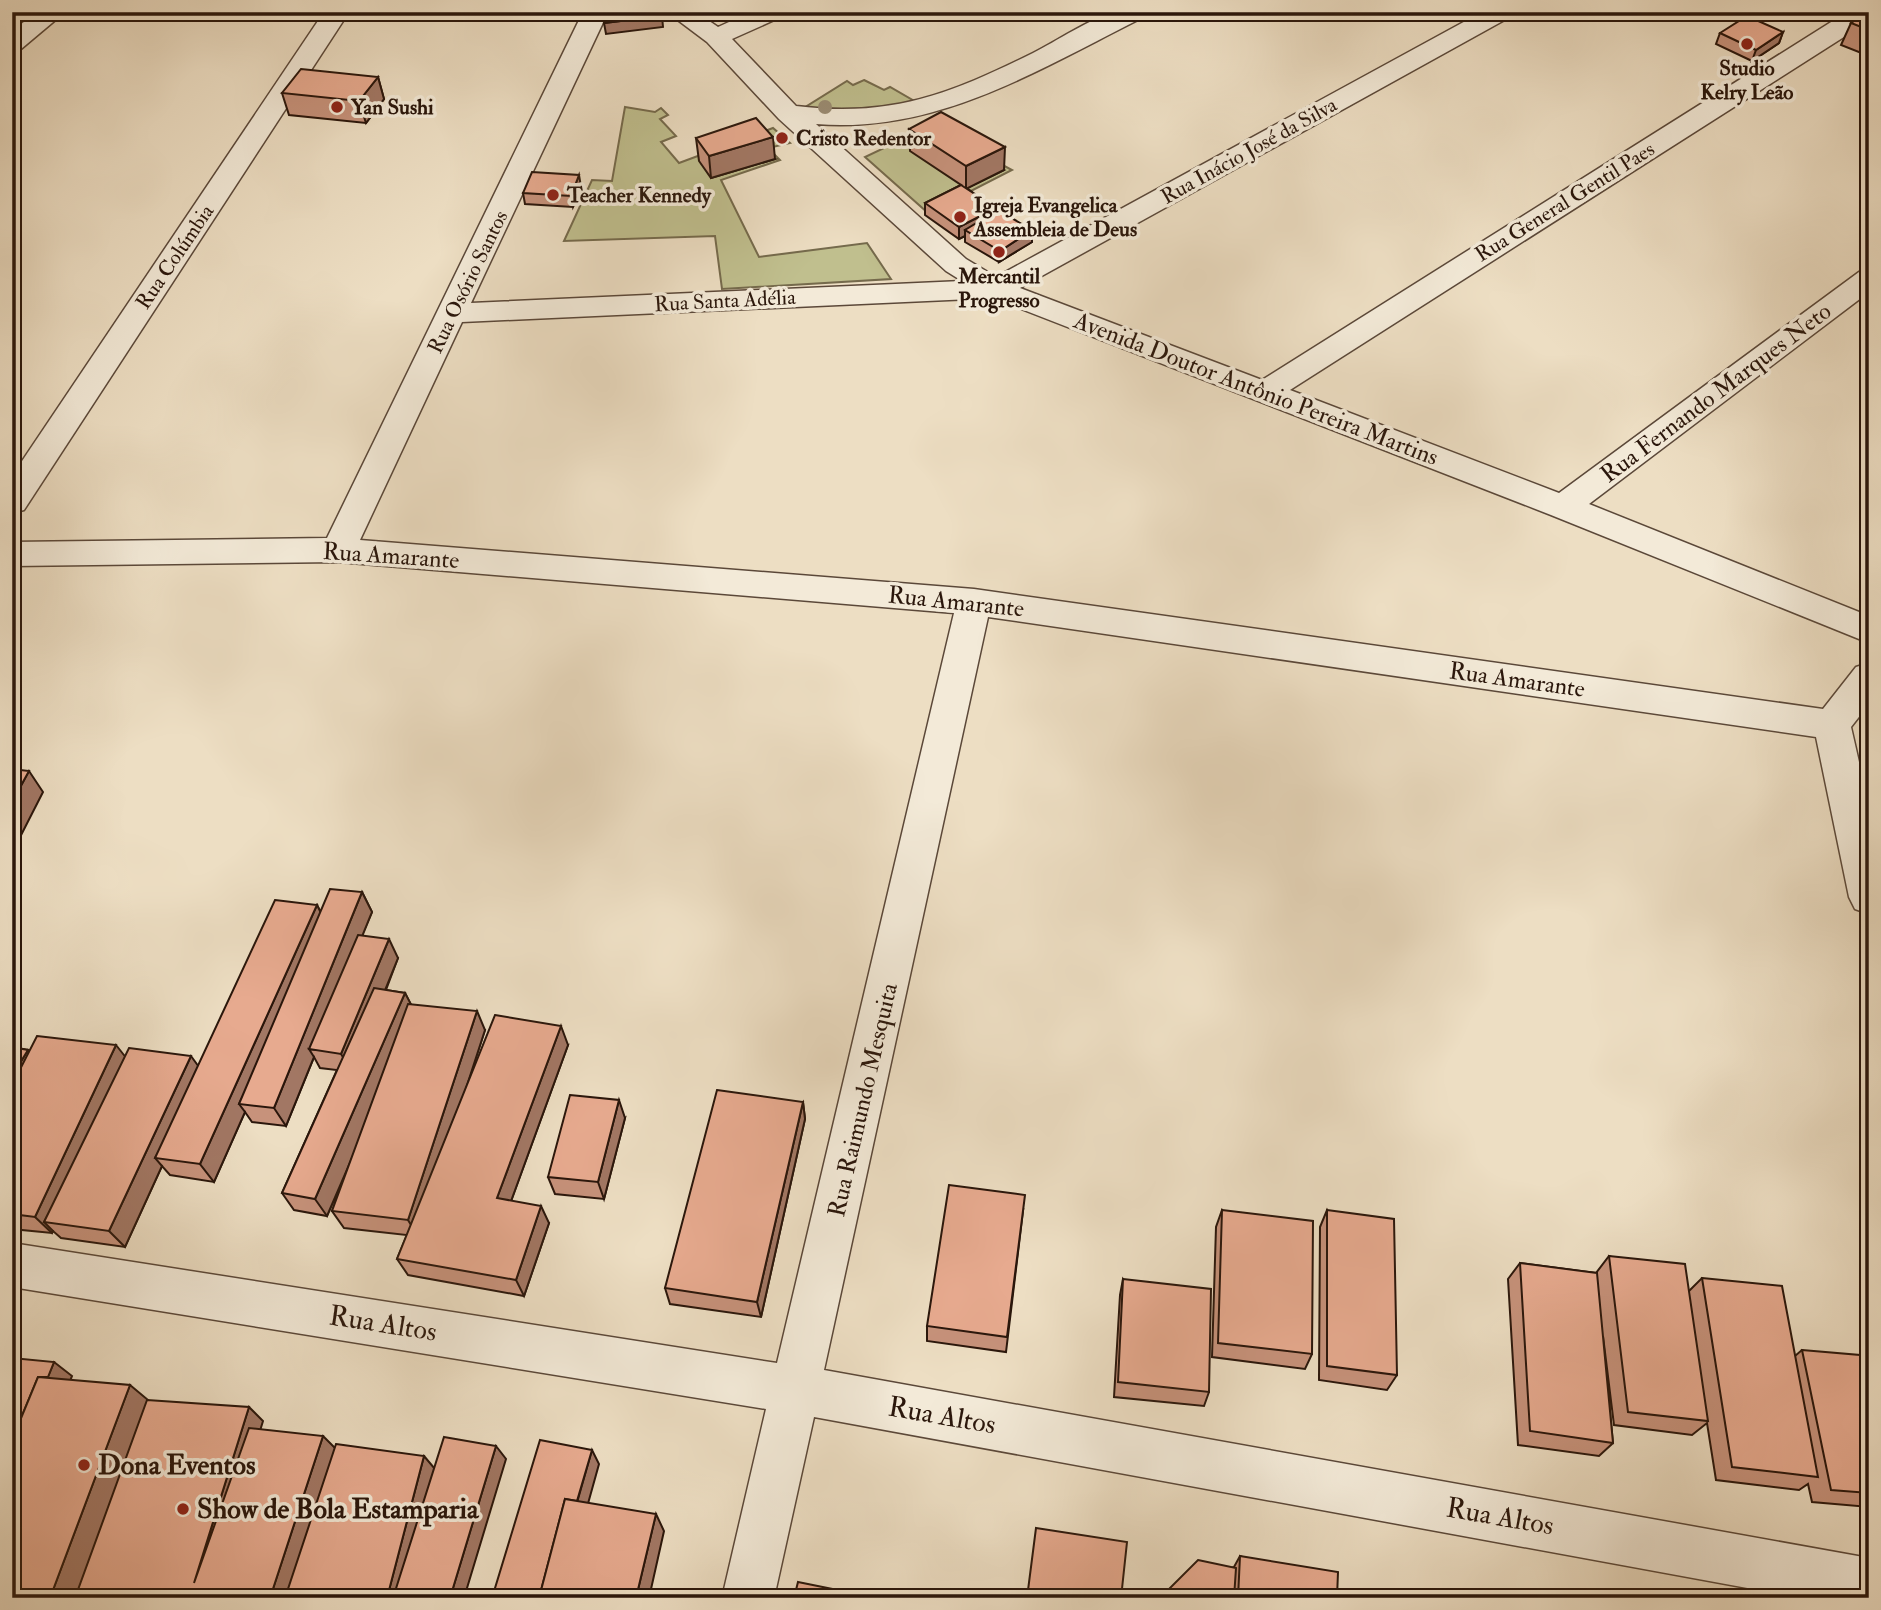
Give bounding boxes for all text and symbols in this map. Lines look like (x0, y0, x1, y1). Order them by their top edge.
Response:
marker: Studio Kelry Leão (1739, 36, 1755, 52)
place label: Studio Kelry Leão (1701, 55, 1793, 106)
street label: Rua Inácio José da Silva (1156, 91, 1342, 211)
place label: Yan Sushi (350, 94, 434, 121)
marker: Yan Sushi (329, 99, 345, 115)
place label: Cristo Redentor (796, 125, 932, 152)
marker: Cristo Redentor (774, 130, 790, 146)
street label: Rua General Gentil Paes (1470, 136, 1660, 268)
place label: Teacher Kennedy (566, 182, 712, 209)
marker: Teacher Kennedy (545, 187, 561, 203)
place label: Igreja Evangelica Assembleia de Deus (973, 192, 1137, 243)
street label: Rua Colúmbia (130, 199, 220, 315)
street label: Rua Osório Santos (422, 206, 514, 358)
marker: Igreja Evangelica Assembleia de Deus (952, 209, 968, 225)
marker: Mercantil Progresso (991, 244, 1007, 260)
place label: Mercantil Progresso (957, 263, 1041, 314)
street label: Rua Santa Adélia (654, 284, 797, 318)
street label: Rua Fernando Marques Neto (1594, 296, 1838, 490)
street label: Avenida Doutor Antônio Pereira Martins (1068, 305, 1443, 473)
street label: Rua Amarante (322, 536, 460, 576)
street label: Rua Amarante (886, 579, 1026, 625)
street label: Rua Amarante (1447, 655, 1587, 705)
street label: Rua Raimundo Mesquita (821, 979, 905, 1220)
street label: Rua Altos (327, 1298, 439, 1350)
street label: Rua Altos (886, 1389, 998, 1443)
place label: Dona Eventos (98, 1448, 256, 1483)
marker: Dona Eventos (76, 1457, 92, 1473)
street label: Rua Altos (1444, 1490, 1556, 1544)
place label: Show de Bola Estamparia (197, 1492, 480, 1527)
marker: Show de Bola Estamparia (175, 1501, 191, 1517)

